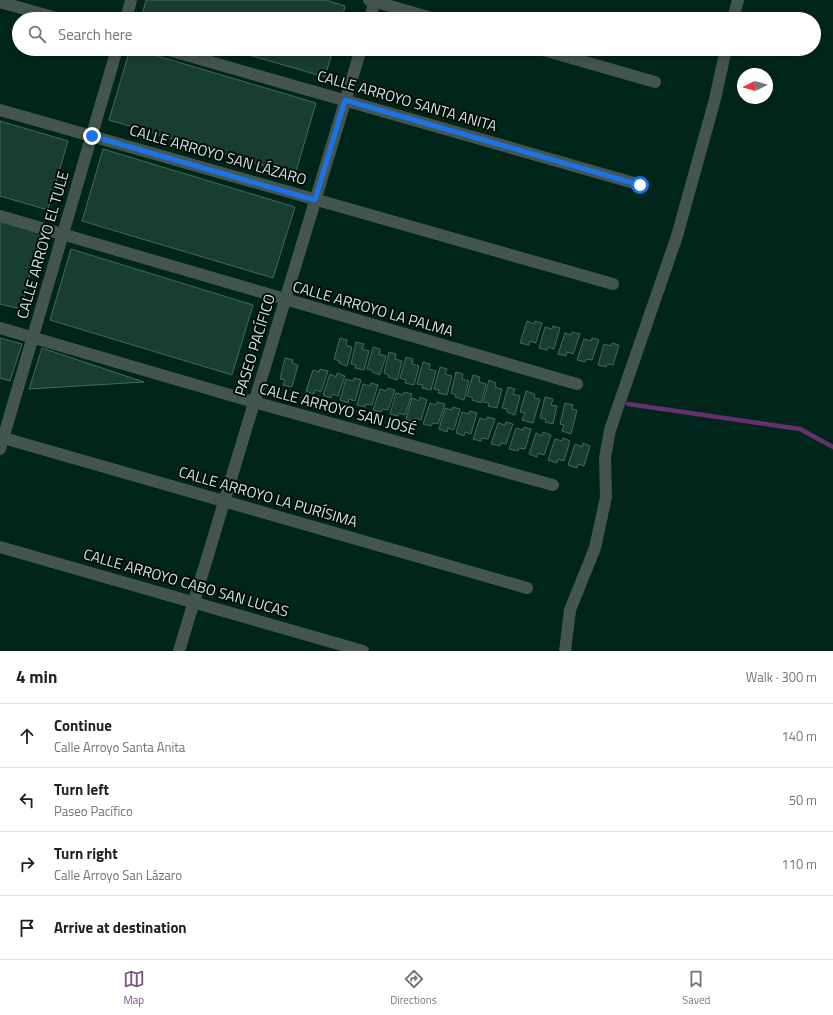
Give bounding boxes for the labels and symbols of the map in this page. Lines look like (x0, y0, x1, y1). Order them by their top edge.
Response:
street label: CALLE ARROYO SANTA ANITA (314, 64, 500, 137)
north arrow (737, 68, 773, 104)
street label: CALLE ARROYO SAN LÁZARO (127, 118, 310, 191)
route end (83, 127, 101, 145)
street label: CALLE ARROYO EL TULE (10, 168, 75, 321)
route start (631, 176, 649, 194)
street label: CALLE ARROYO LA PALMA (290, 275, 456, 343)
street label: PASEO PACÍFICO (228, 291, 281, 399)
street label: CALLE ARROYO SAN JOSÉ (257, 376, 419, 441)
street label: CALLE ARROYO LA PURÍSIMA (176, 460, 360, 533)
street label: CALLE ARROYO CABO SAN LUCAS (81, 542, 291, 623)

